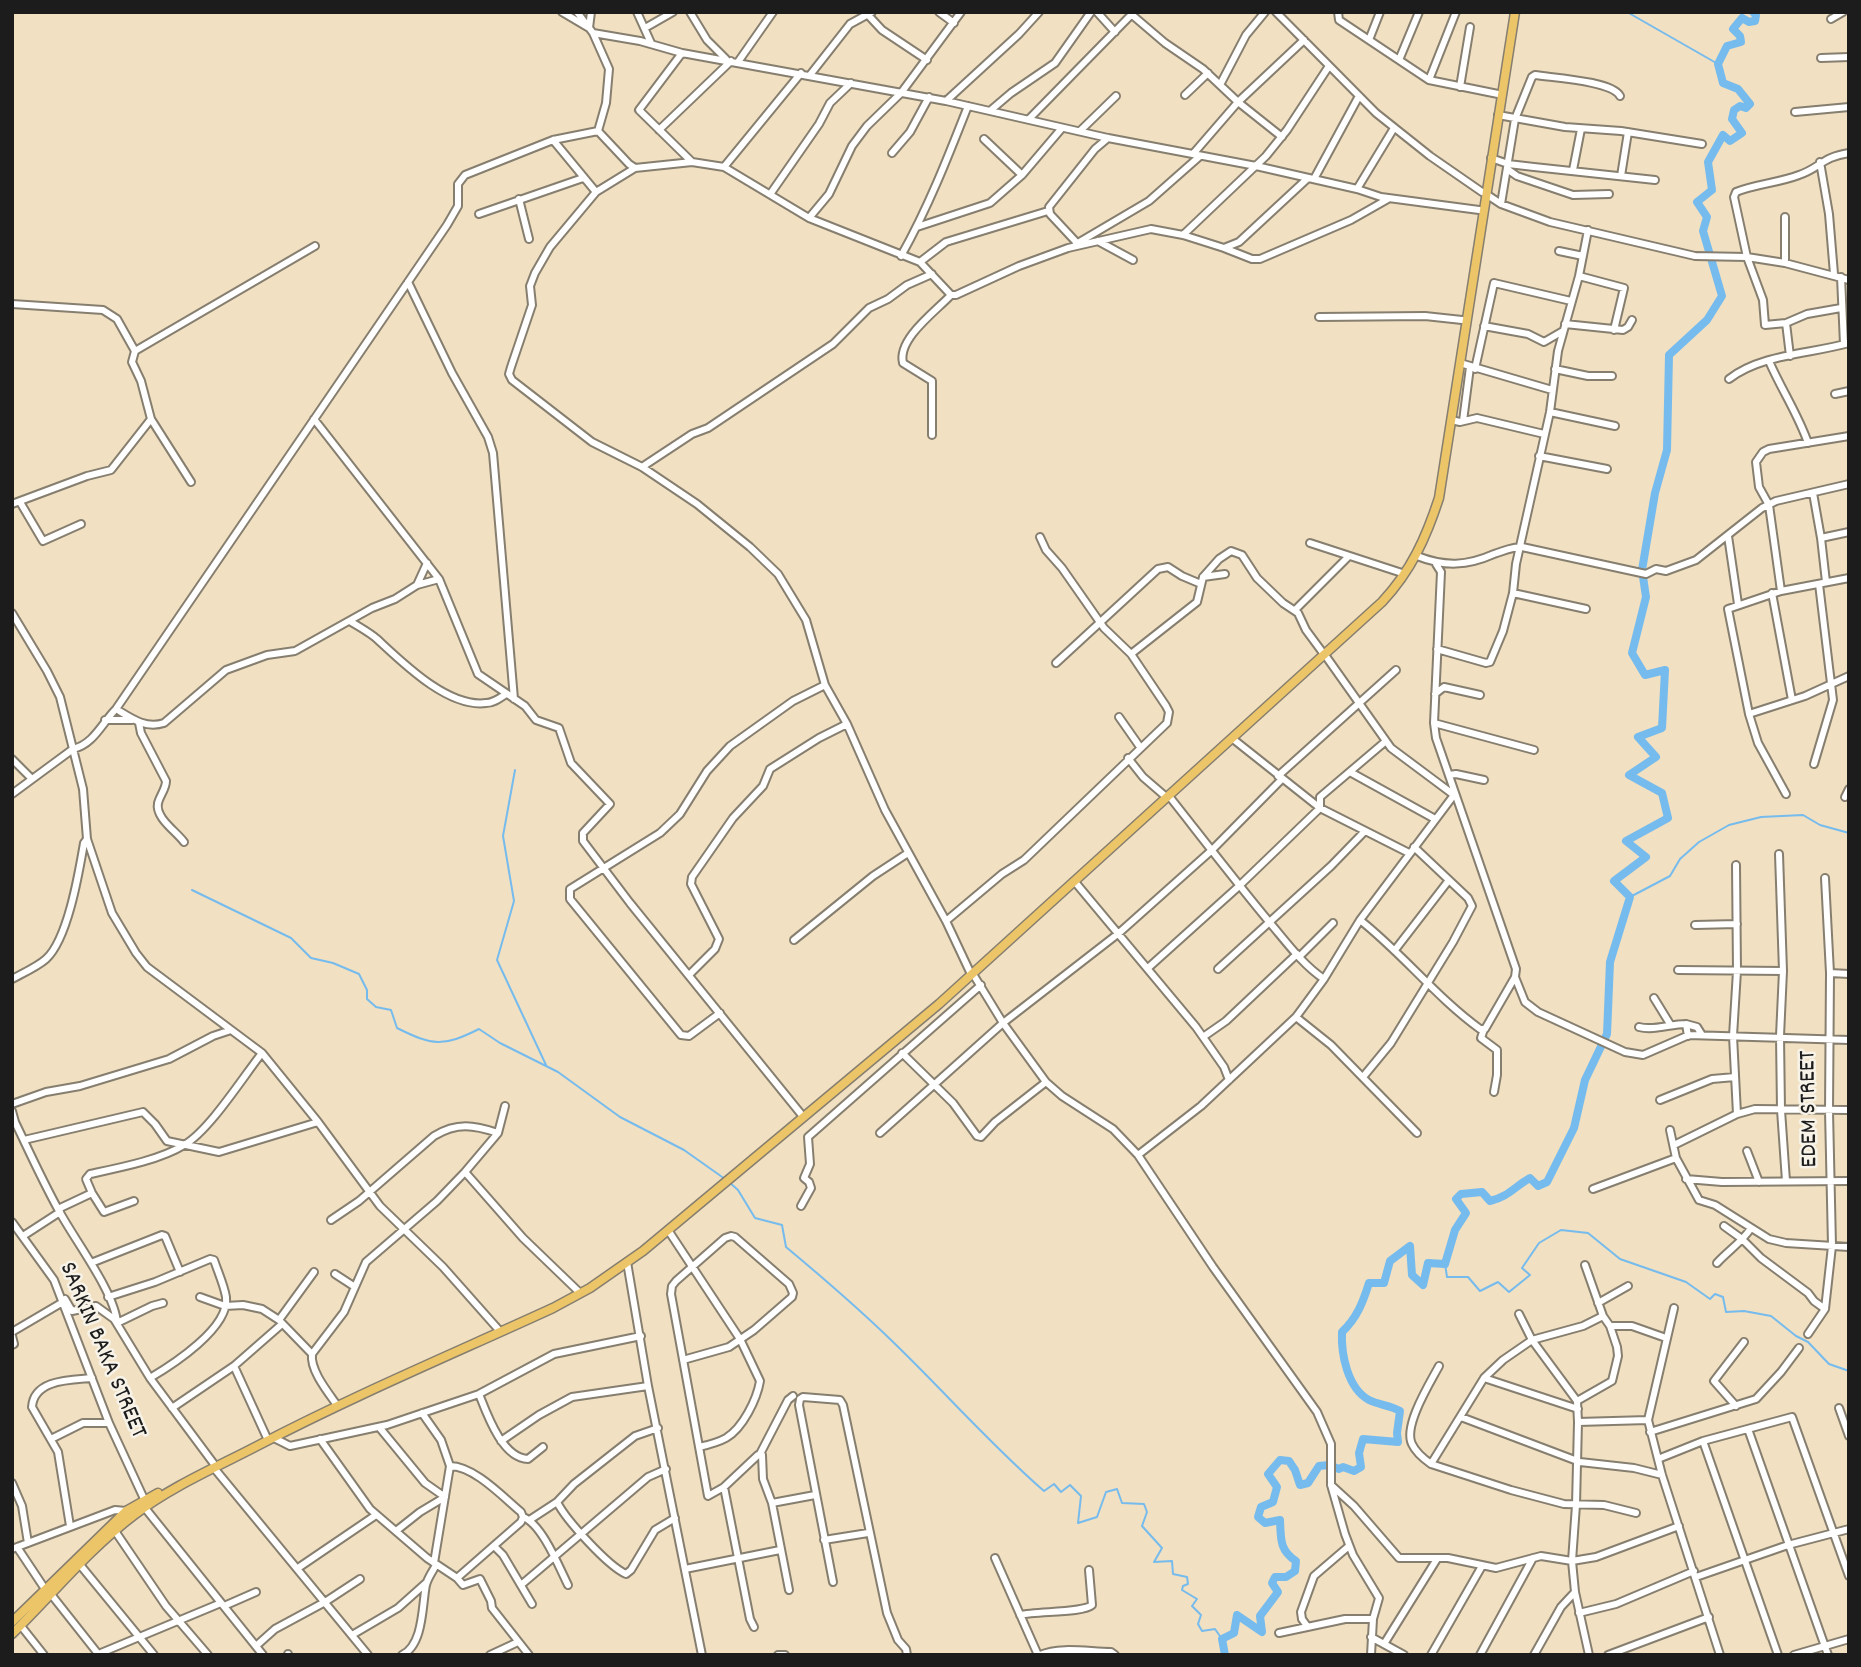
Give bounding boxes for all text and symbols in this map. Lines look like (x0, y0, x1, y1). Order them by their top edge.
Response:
street label: EDEM STREET (1796, 1050, 1826, 1168)
street label: SARKIN BAKA STREET (51, 1259, 151, 1443)

